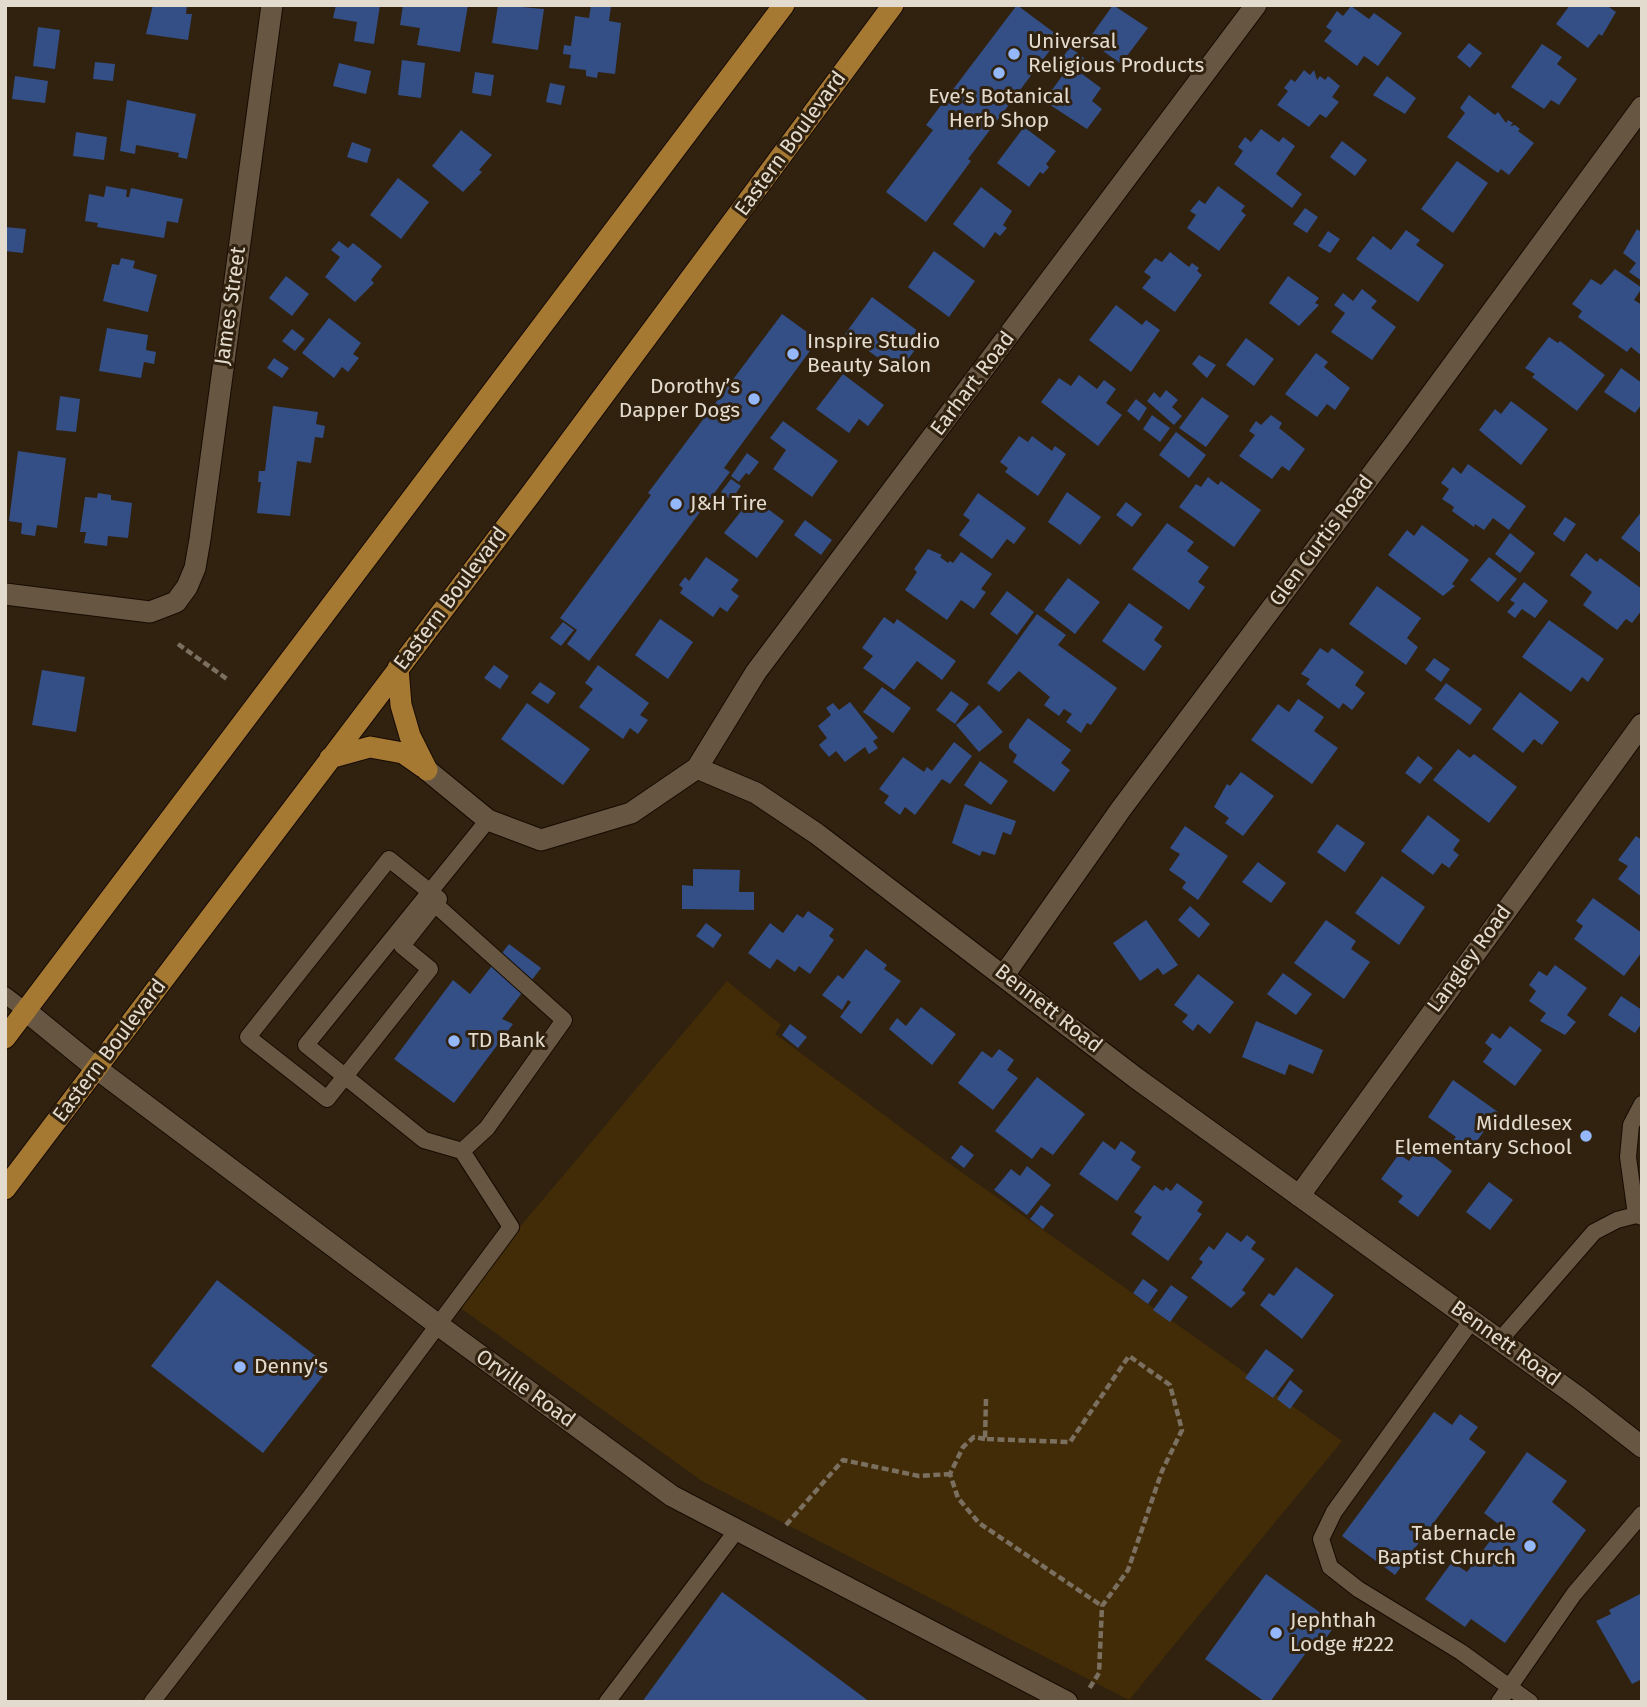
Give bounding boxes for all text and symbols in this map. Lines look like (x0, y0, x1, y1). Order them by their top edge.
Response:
place label: Universal Religious Products (1028, 29, 1204, 79)
marker: Universal Religious Products (1006, 46, 1022, 62)
marker: Eve’s Botanical Herb Shop (991, 65, 1007, 81)
street label: Eastern Boulevard (730, 67, 852, 221)
place label: Eve’s Botanical Herb Shop (928, 84, 1070, 134)
street label: James Street (210, 245, 252, 367)
street label: Earhart Road (926, 327, 1020, 441)
place label: Inspire Studio Beauty Salon (807, 329, 940, 379)
marker: Inspire Studio Beauty Salon (785, 346, 801, 362)
place label: Dorothy’s Dapper Dogs (619, 374, 740, 424)
marker: Dorothy’s Dapper Dogs (746, 391, 762, 407)
street label: Glen Curtis Road (1265, 470, 1379, 612)
place label: J&H Tire (690, 491, 767, 517)
marker: J&H Tire (668, 496, 684, 512)
street label: Eastern Boulevard (389, 522, 513, 676)
street label: Langley Road (1423, 900, 1517, 1018)
street label: Bennett Road (989, 959, 1107, 1059)
street label: Eastern Boulevard (48, 974, 172, 1128)
place label: TD Bank (468, 1028, 545, 1054)
marker: TD Bank (446, 1033, 462, 1049)
place label: Middlesex Elementary School (1394, 1111, 1572, 1161)
marker: Middlesex Elementary School (1578, 1128, 1594, 1144)
street label: Bennett Road (1445, 1296, 1565, 1392)
street label: Orville Road (470, 1345, 580, 1433)
place label: Denny's (254, 1354, 328, 1380)
marker: Denny's (232, 1359, 248, 1375)
place label: Tabernacle Baptist Church (1377, 1521, 1516, 1571)
marker: Tabernacle Baptist Church (1522, 1538, 1538, 1554)
place label: Jephthah Lodge #222 (1290, 1608, 1394, 1658)
marker: Jephthah Lodge #222 (1268, 1625, 1284, 1641)

